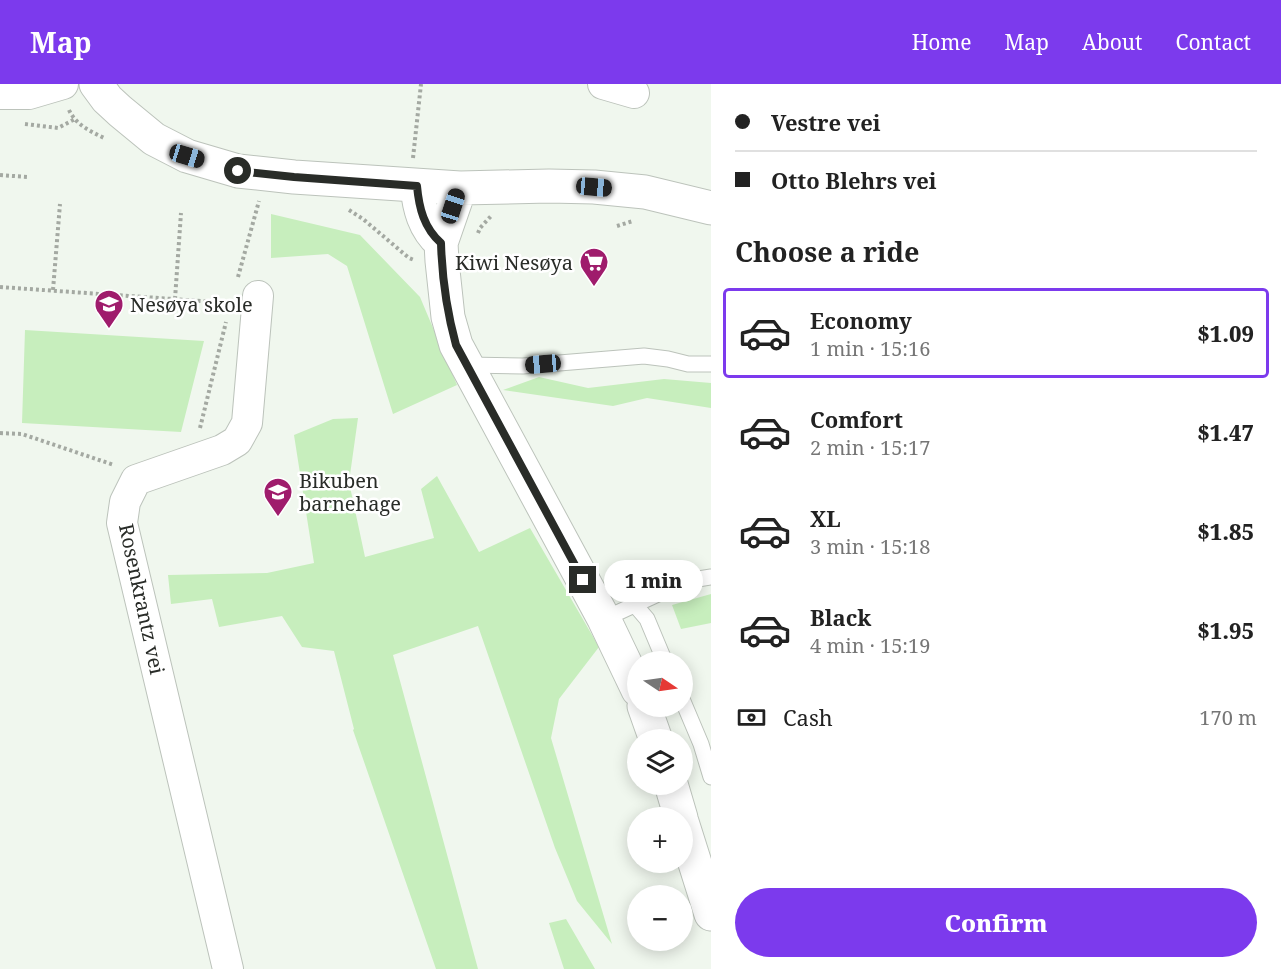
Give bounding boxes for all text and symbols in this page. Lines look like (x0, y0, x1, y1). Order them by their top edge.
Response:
text: Map (30, 23, 92, 61)
text: Home (912, 28, 972, 56)
text: Map (1005, 28, 1049, 56)
text: About (1082, 28, 1143, 56)
text: Contact (1176, 28, 1251, 56)
text: Vestre vei (771, 107, 881, 137)
car (167, 142, 207, 170)
route start (224, 157, 251, 184)
text: Otto Blehrs vei (771, 165, 937, 195)
car (575, 176, 613, 198)
car (439, 186, 467, 226)
text: Choose a ride (735, 233, 920, 270)
supermarket icon: Kiwi Nesøya (578, 246, 610, 288)
place label: Kiwi Nesøya (455, 249, 573, 276)
school or university icon: Nesøya skole (93, 288, 125, 330)
place label: Nesøya skole (130, 291, 253, 318)
text: Economy (810, 305, 912, 335)
icon: car (738, 306, 792, 360)
text: $1.09 (1197, 318, 1254, 348)
text: 1 min · 15:16 (810, 335, 930, 362)
car (524, 353, 562, 375)
text: Comfort (810, 404, 903, 434)
icon: car (738, 405, 792, 459)
text: $1.47 (1197, 417, 1254, 447)
text: 2 min · 15:17 (810, 434, 930, 461)
place label: Bikuben barnehage (299, 467, 401, 517)
school or university icon: Bikuben barnehage (262, 476, 294, 518)
text: XL (810, 503, 841, 533)
icon: car (738, 504, 792, 558)
text: $1.85 (1197, 516, 1254, 546)
street label: Rosenkrantz vei (113, 521, 171, 677)
text: 3 min · 15:18 (810, 533, 930, 560)
callout: 1 min (604, 559, 703, 601)
route end (569, 566, 596, 593)
text: 1 min (625, 567, 682, 594)
text: Black (810, 602, 871, 632)
icon: car (738, 603, 792, 657)
text: $1.95 (1197, 615, 1254, 645)
text: 4 min · 15:19 (810, 632, 930, 659)
north arrow (627, 651, 693, 717)
map controls (627, 651, 693, 951)
icon: cash (735, 701, 768, 734)
text: Cash (783, 702, 833, 732)
text: 170 m (1199, 704, 1257, 731)
button: layers (627, 729, 693, 795)
button: + (627, 807, 693, 873)
button: − (627, 885, 693, 951)
button: Confirm (735, 888, 1257, 957)

